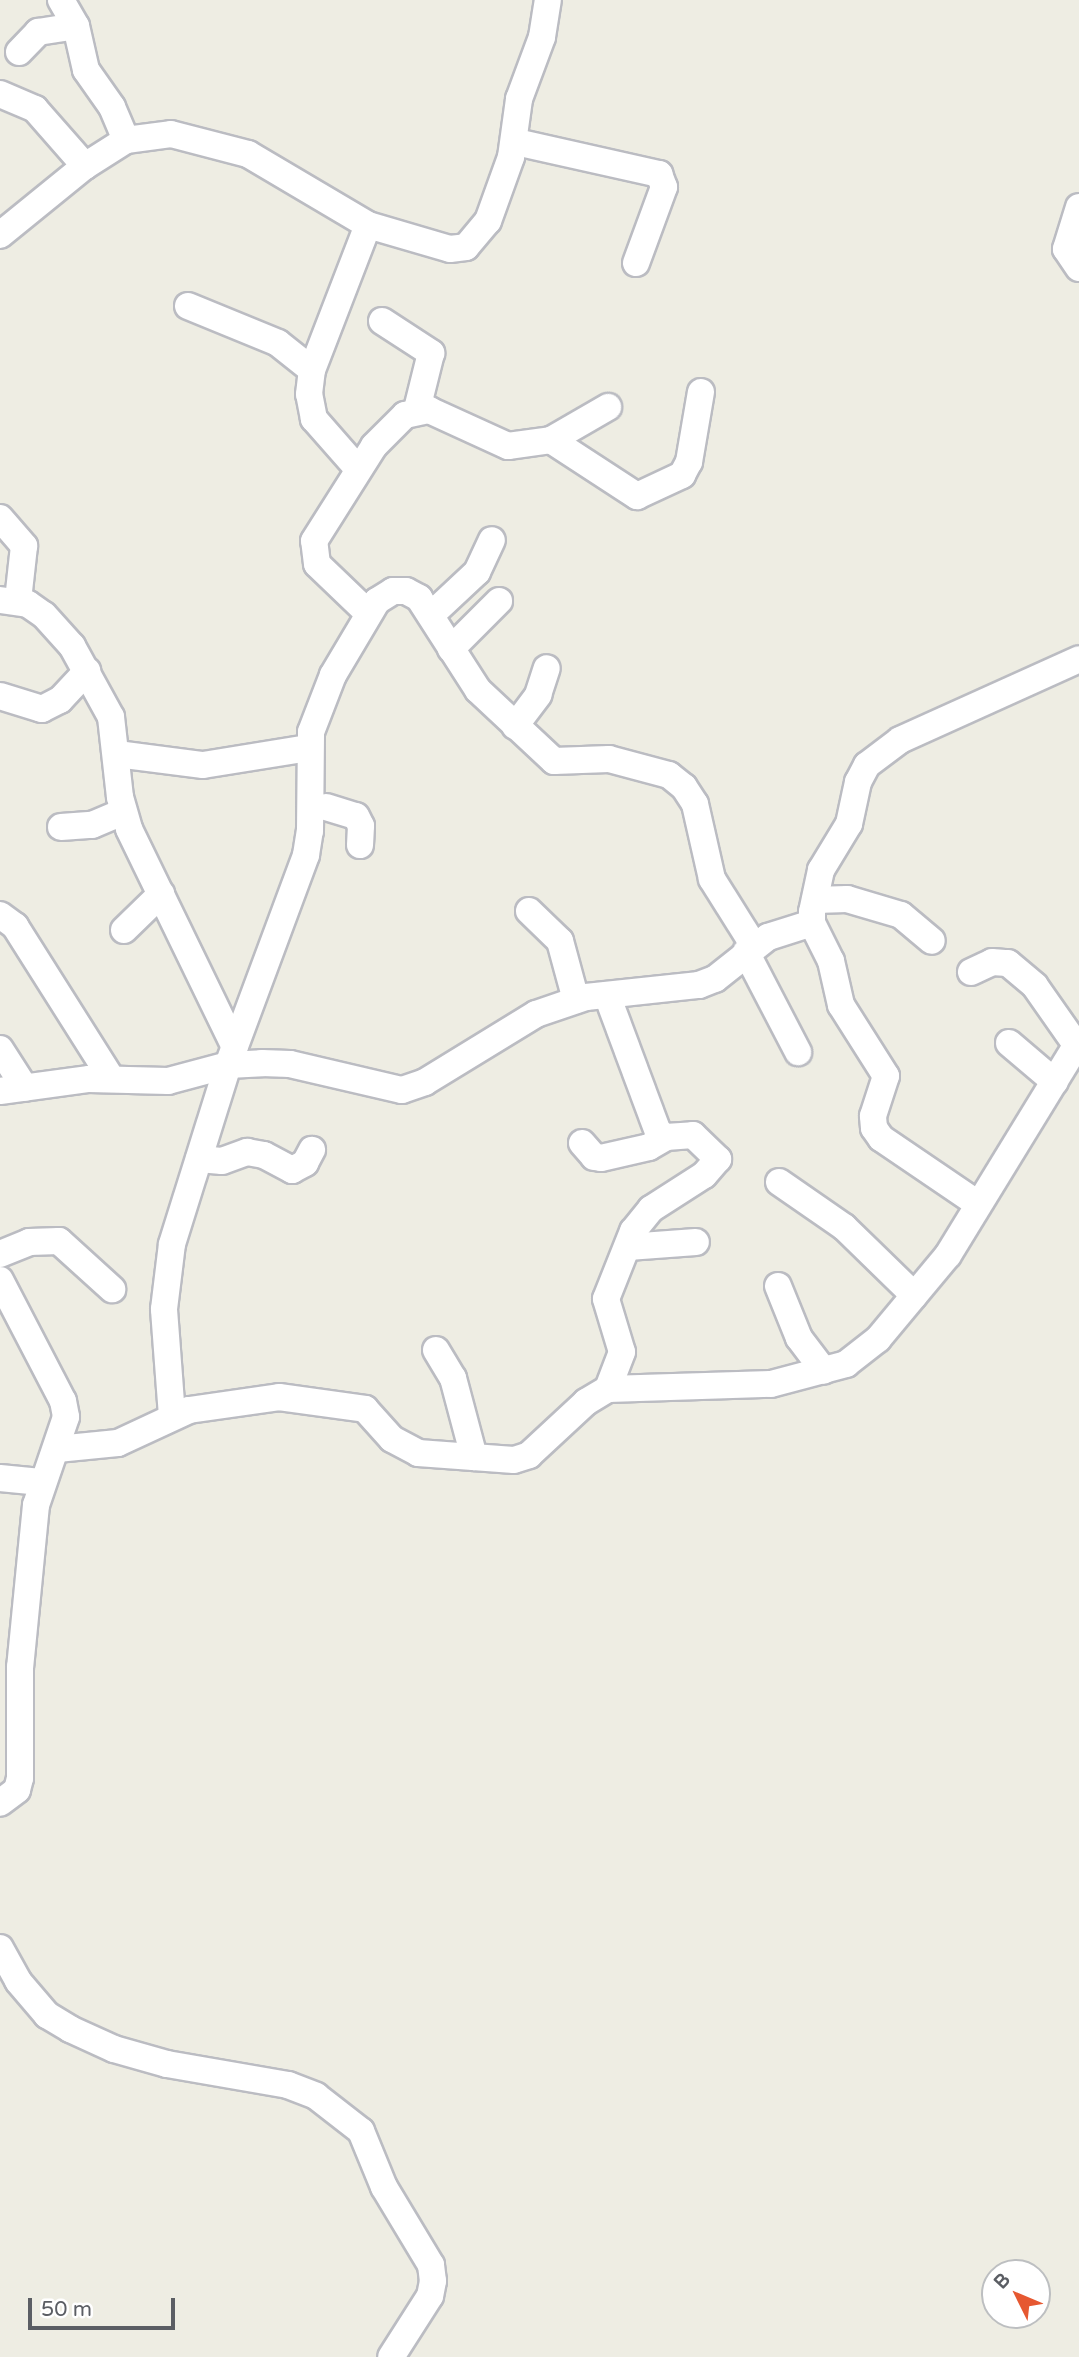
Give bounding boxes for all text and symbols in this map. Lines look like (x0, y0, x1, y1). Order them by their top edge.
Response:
north arrow (981, 2259, 1051, 2329)
text: B (990, 2269, 1015, 2293)
scale bar (32, 2284, 178, 2328)
text: 50 m (41, 2297, 92, 2322)

